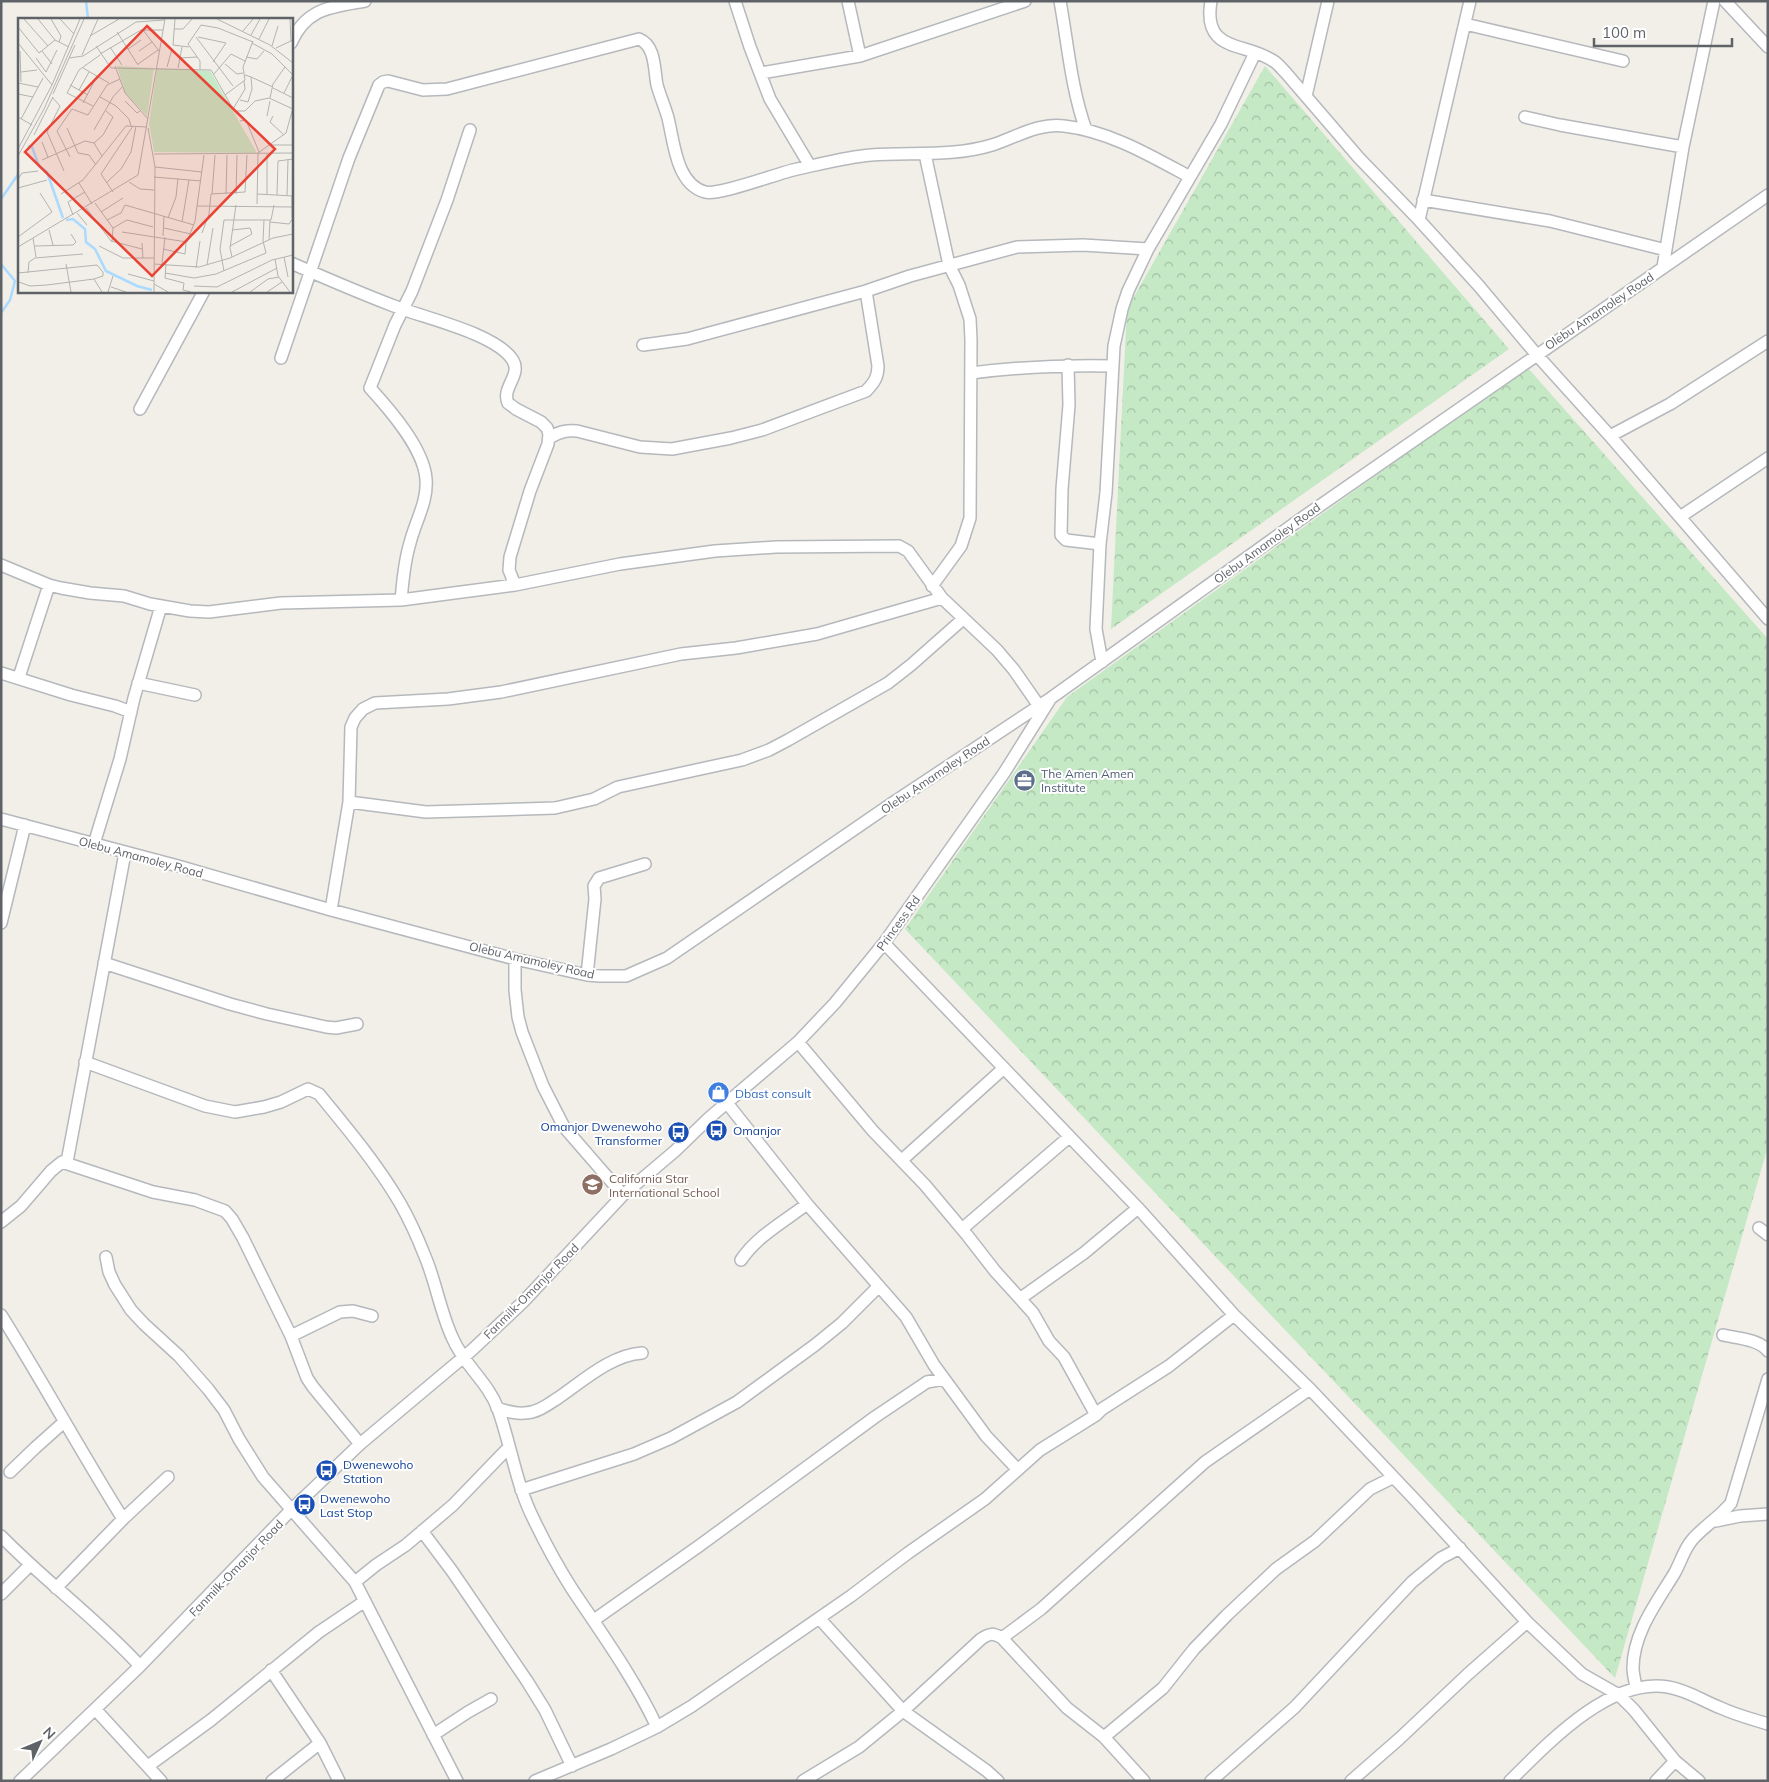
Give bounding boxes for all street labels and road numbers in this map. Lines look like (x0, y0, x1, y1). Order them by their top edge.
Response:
street label: Olebu Amamoley Road (1542, 269, 1656, 353)
street label: Olebu Amamoley Road (1211, 499, 1323, 587)
street label: Olebu Amamoley Road (878, 733, 992, 817)
street label: Olebu Amamoley Road (77, 833, 205, 881)
street label: Princess Rd (873, 892, 923, 954)
street label: Olebu Amamoley Road (468, 938, 596, 982)
street label: Fanmilk-Omanjor Road (480, 1240, 582, 1342)
street label: Fanmilk-Omanjor Road (186, 1517, 286, 1619)

